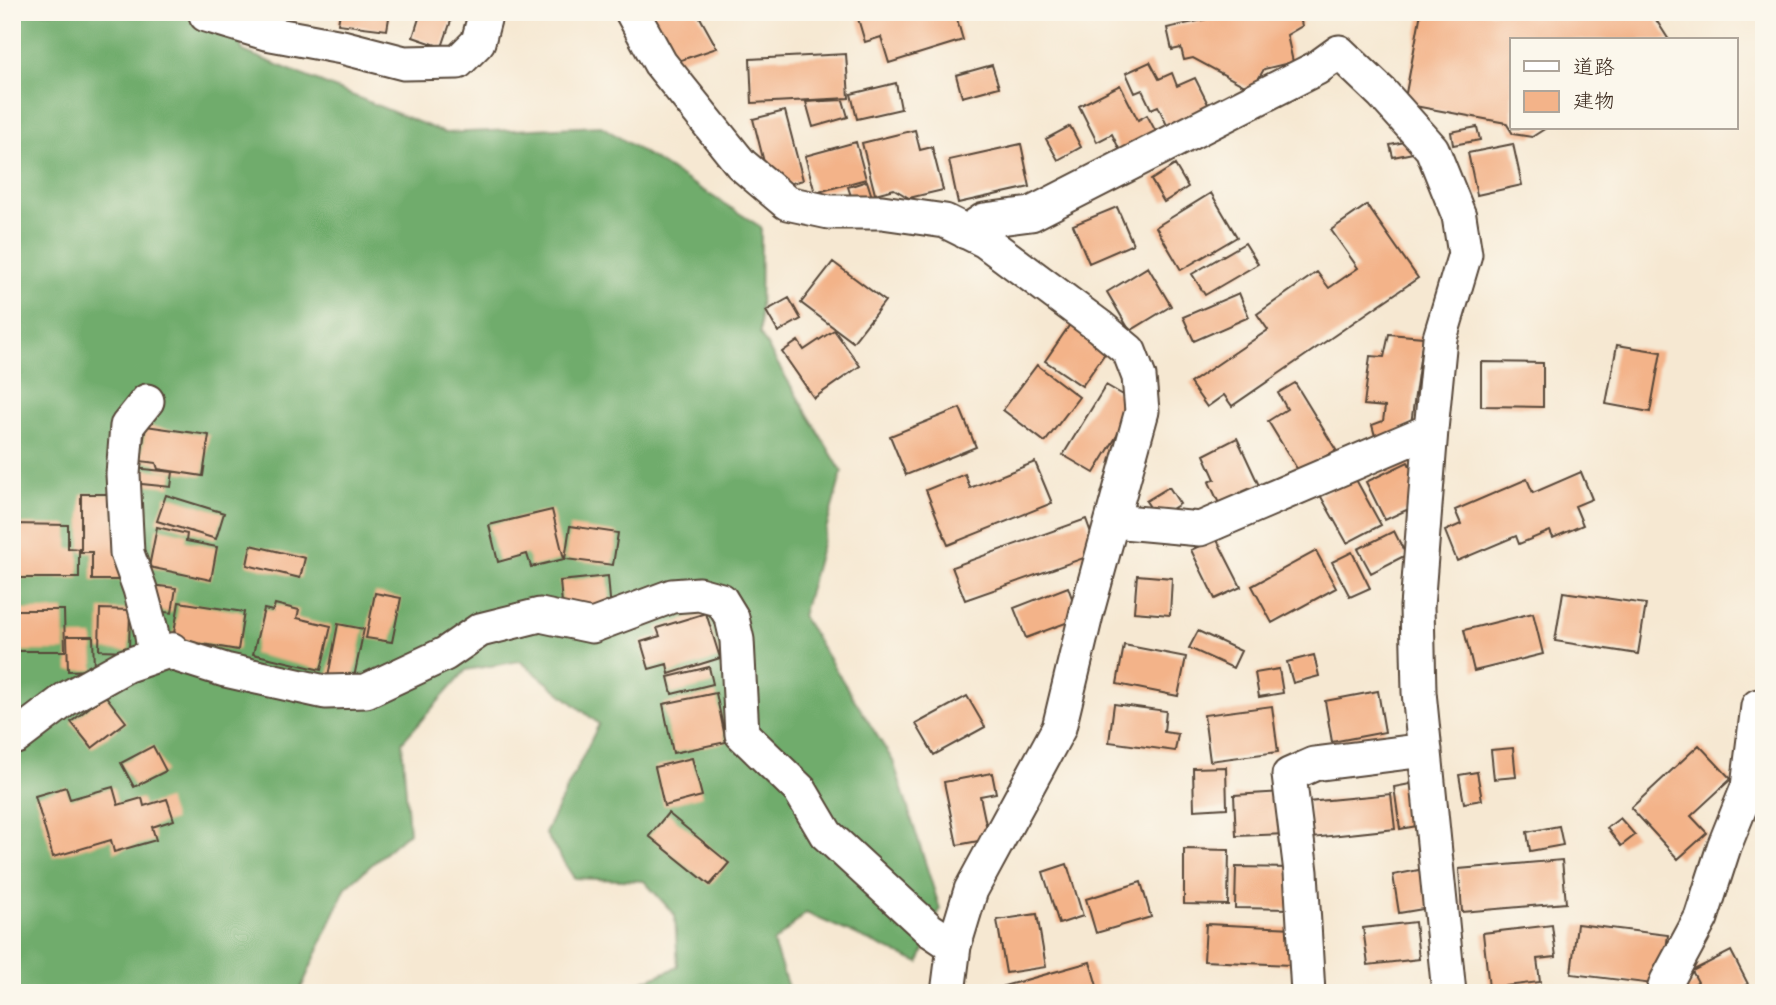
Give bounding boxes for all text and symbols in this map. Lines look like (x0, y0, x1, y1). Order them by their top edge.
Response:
legend (1510, 38, 1738, 130)
text: 道路 (1573, 49, 1615, 81)
text: 建物 (1573, 83, 1615, 115)

